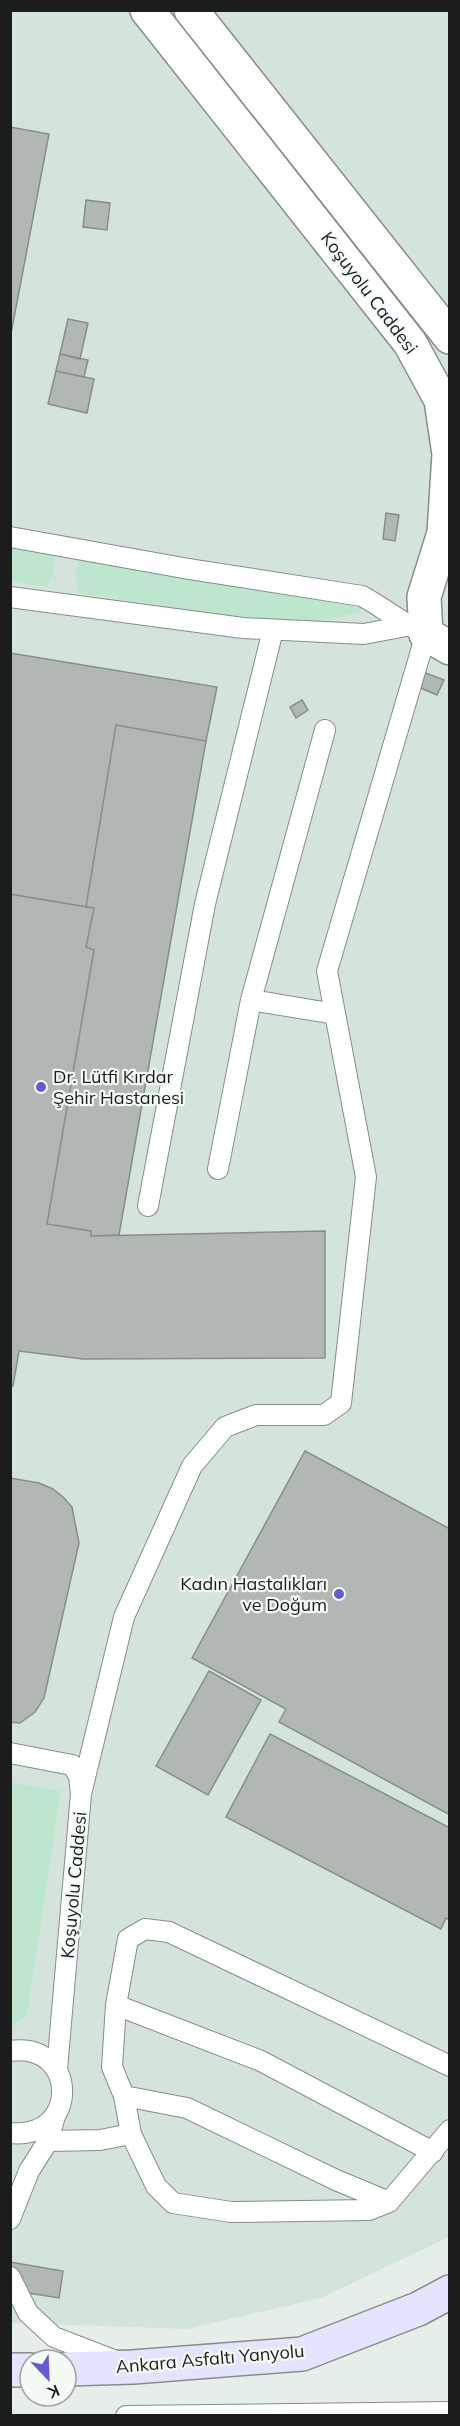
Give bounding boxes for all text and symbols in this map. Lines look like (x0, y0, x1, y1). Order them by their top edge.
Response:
street label: Koşuyolu Caddesi (316, 227, 423, 358)
place label: Dr. Lütfi Kırdar Şehir Hastanesi (53, 1065, 184, 1109)
marker: Dr. Lütfi Kırdar Şehir Hastanesi (34, 1080, 48, 1094)
place label: Kadın Hastalıkları ve Doğum (180, 1572, 327, 1616)
marker: Kadın Hastalıkları ve Doğum (332, 1587, 346, 1601)
street label: Koşuyolu Caddesi (56, 1811, 91, 1959)
street label: Ankara Asfaltı Yanyolu (115, 2339, 305, 2378)
north arrow (18, 2348, 78, 2408)
text: K (44, 2381, 63, 2404)

